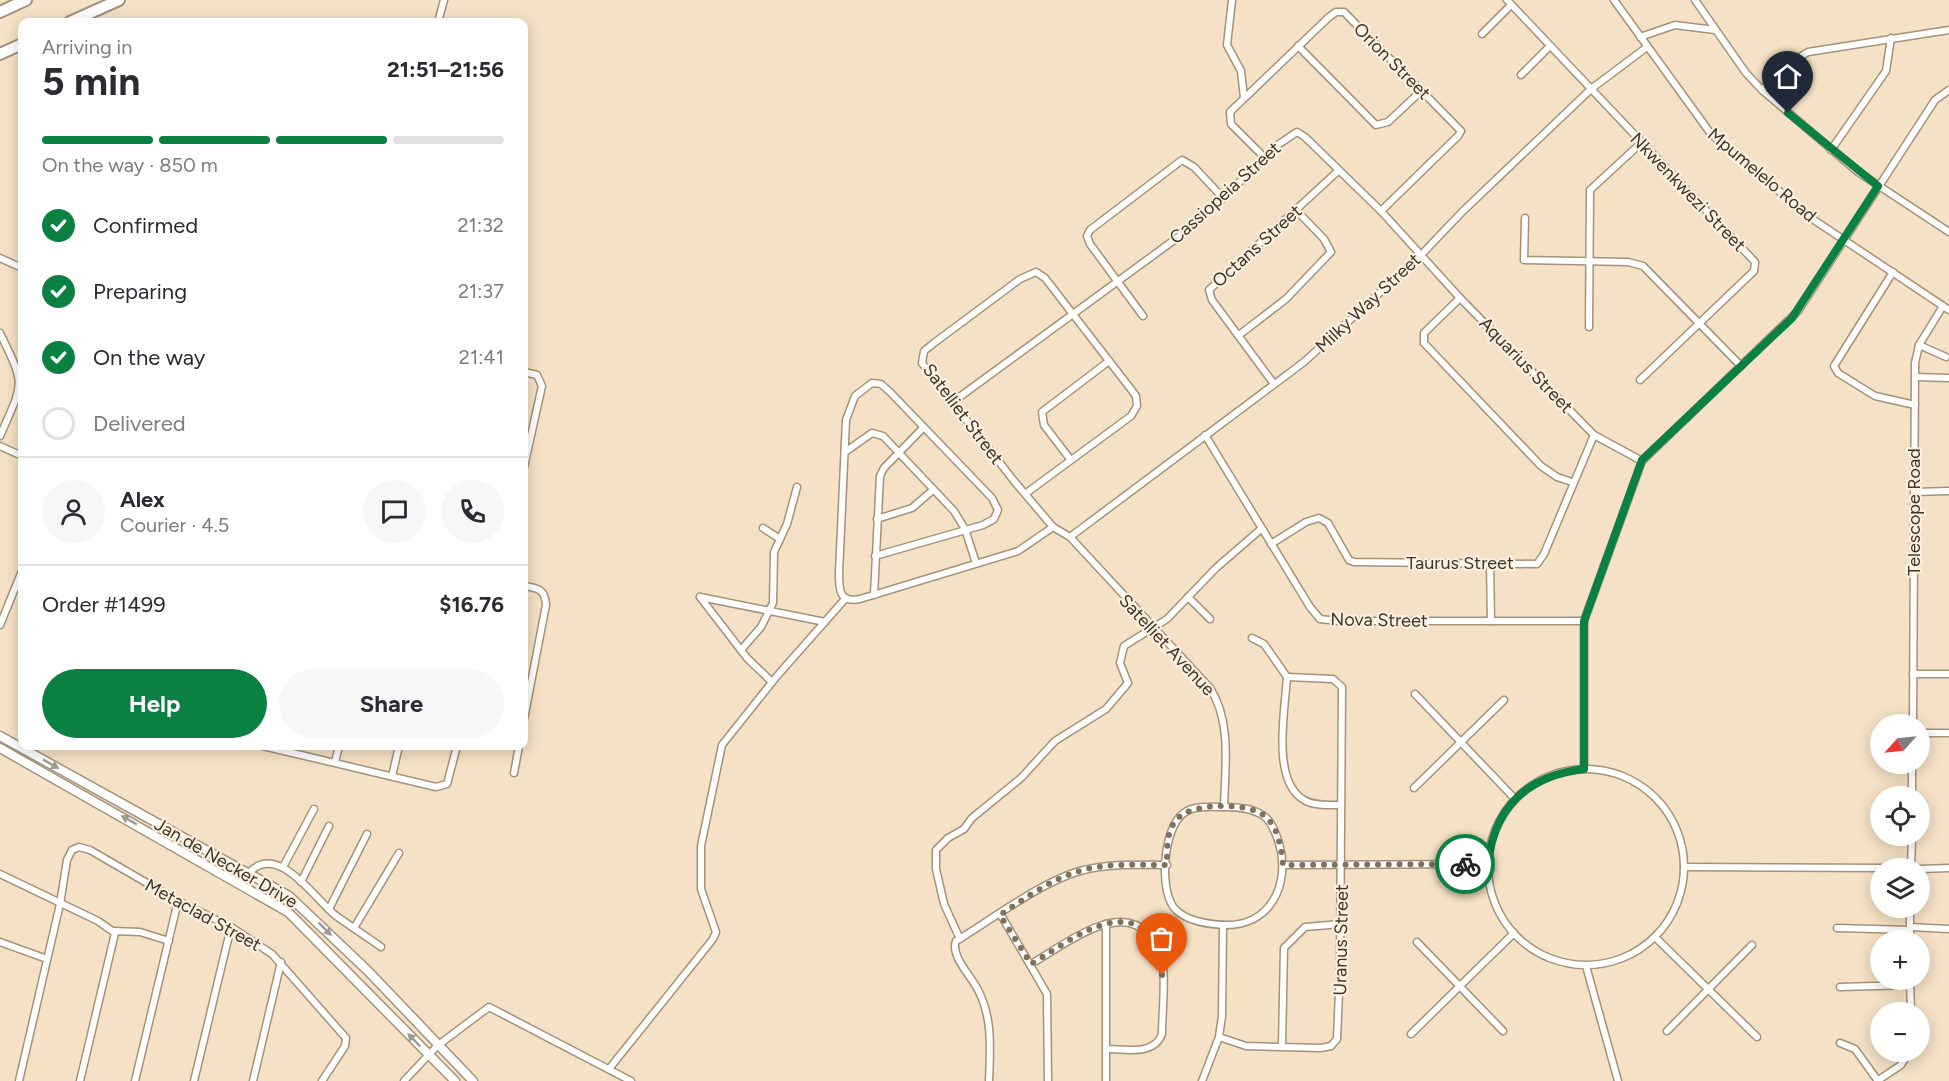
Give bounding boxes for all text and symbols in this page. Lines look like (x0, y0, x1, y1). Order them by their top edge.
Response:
street label: Orion Street (1349, 18, 1435, 104)
text: Arriving in (42, 35, 132, 59)
pin (1762, 51, 1813, 113)
text: 21:51–21:56 (387, 56, 504, 83)
text: 5 min (42, 58, 140, 105)
icon: home (1771, 60, 1804, 93)
street label: Mpumelelo Road (1703, 123, 1821, 227)
street label: Nkwenkwezi Street (1626, 128, 1750, 256)
street label: Cassiopeia Street (1165, 137, 1285, 249)
text: On the way · 850 m (42, 153, 218, 177)
street label: Octans Street (1208, 200, 1306, 292)
icon: check (42, 209, 75, 242)
text: Confirmed (93, 212, 198, 239)
text: 21:32 (457, 213, 504, 237)
street label: Milky Way Street (1311, 248, 1425, 357)
icon: check (42, 275, 75, 308)
text: Preparing (93, 278, 187, 305)
text: 21:37 (458, 279, 504, 303)
street label: Aquarius Street (1475, 312, 1578, 418)
icon: check (42, 341, 75, 374)
text: On the way (93, 344, 205, 371)
text: 21:41 (459, 345, 504, 369)
street label: Satelliet Street (918, 359, 1008, 469)
text: Delivered (93, 410, 186, 437)
street label: Telescope Road (1903, 448, 1925, 576)
button: person (42, 480, 105, 543)
button: chat (363, 480, 426, 543)
button: phone (441, 480, 504, 543)
text: Alex (120, 486, 165, 513)
text: Courier · 4.5 (120, 513, 229, 537)
street label: Taurus Street (1406, 552, 1514, 574)
street label: Satelliet Avenue (1114, 590, 1220, 700)
text: Order #1499 (42, 591, 166, 618)
text: $16.76 (439, 591, 504, 618)
street label: Nova Street (1330, 608, 1428, 632)
button: Help (42, 669, 267, 738)
button: Share (279, 669, 504, 738)
north arrow (1870, 714, 1930, 774)
map controls (1870, 714, 1930, 1062)
one-way arrow (43, 759, 60, 769)
button: locate (1870, 786, 1930, 846)
street label: Jan de Necker Drive (150, 813, 302, 913)
one-way arrow (121, 815, 137, 826)
courier (1435, 834, 1495, 894)
icon: bike (1449, 848, 1482, 881)
button: layers (1870, 858, 1930, 918)
street label: Metaclad Street (141, 874, 265, 956)
street label: Uranus Street (1329, 884, 1353, 996)
pin (1136, 913, 1187, 975)
one-way arrow (318, 922, 333, 936)
icon: bag (1145, 922, 1178, 955)
button: + (1870, 930, 1930, 990)
button: − (1870, 1002, 1930, 1062)
one-way arrow (407, 1033, 421, 1047)

